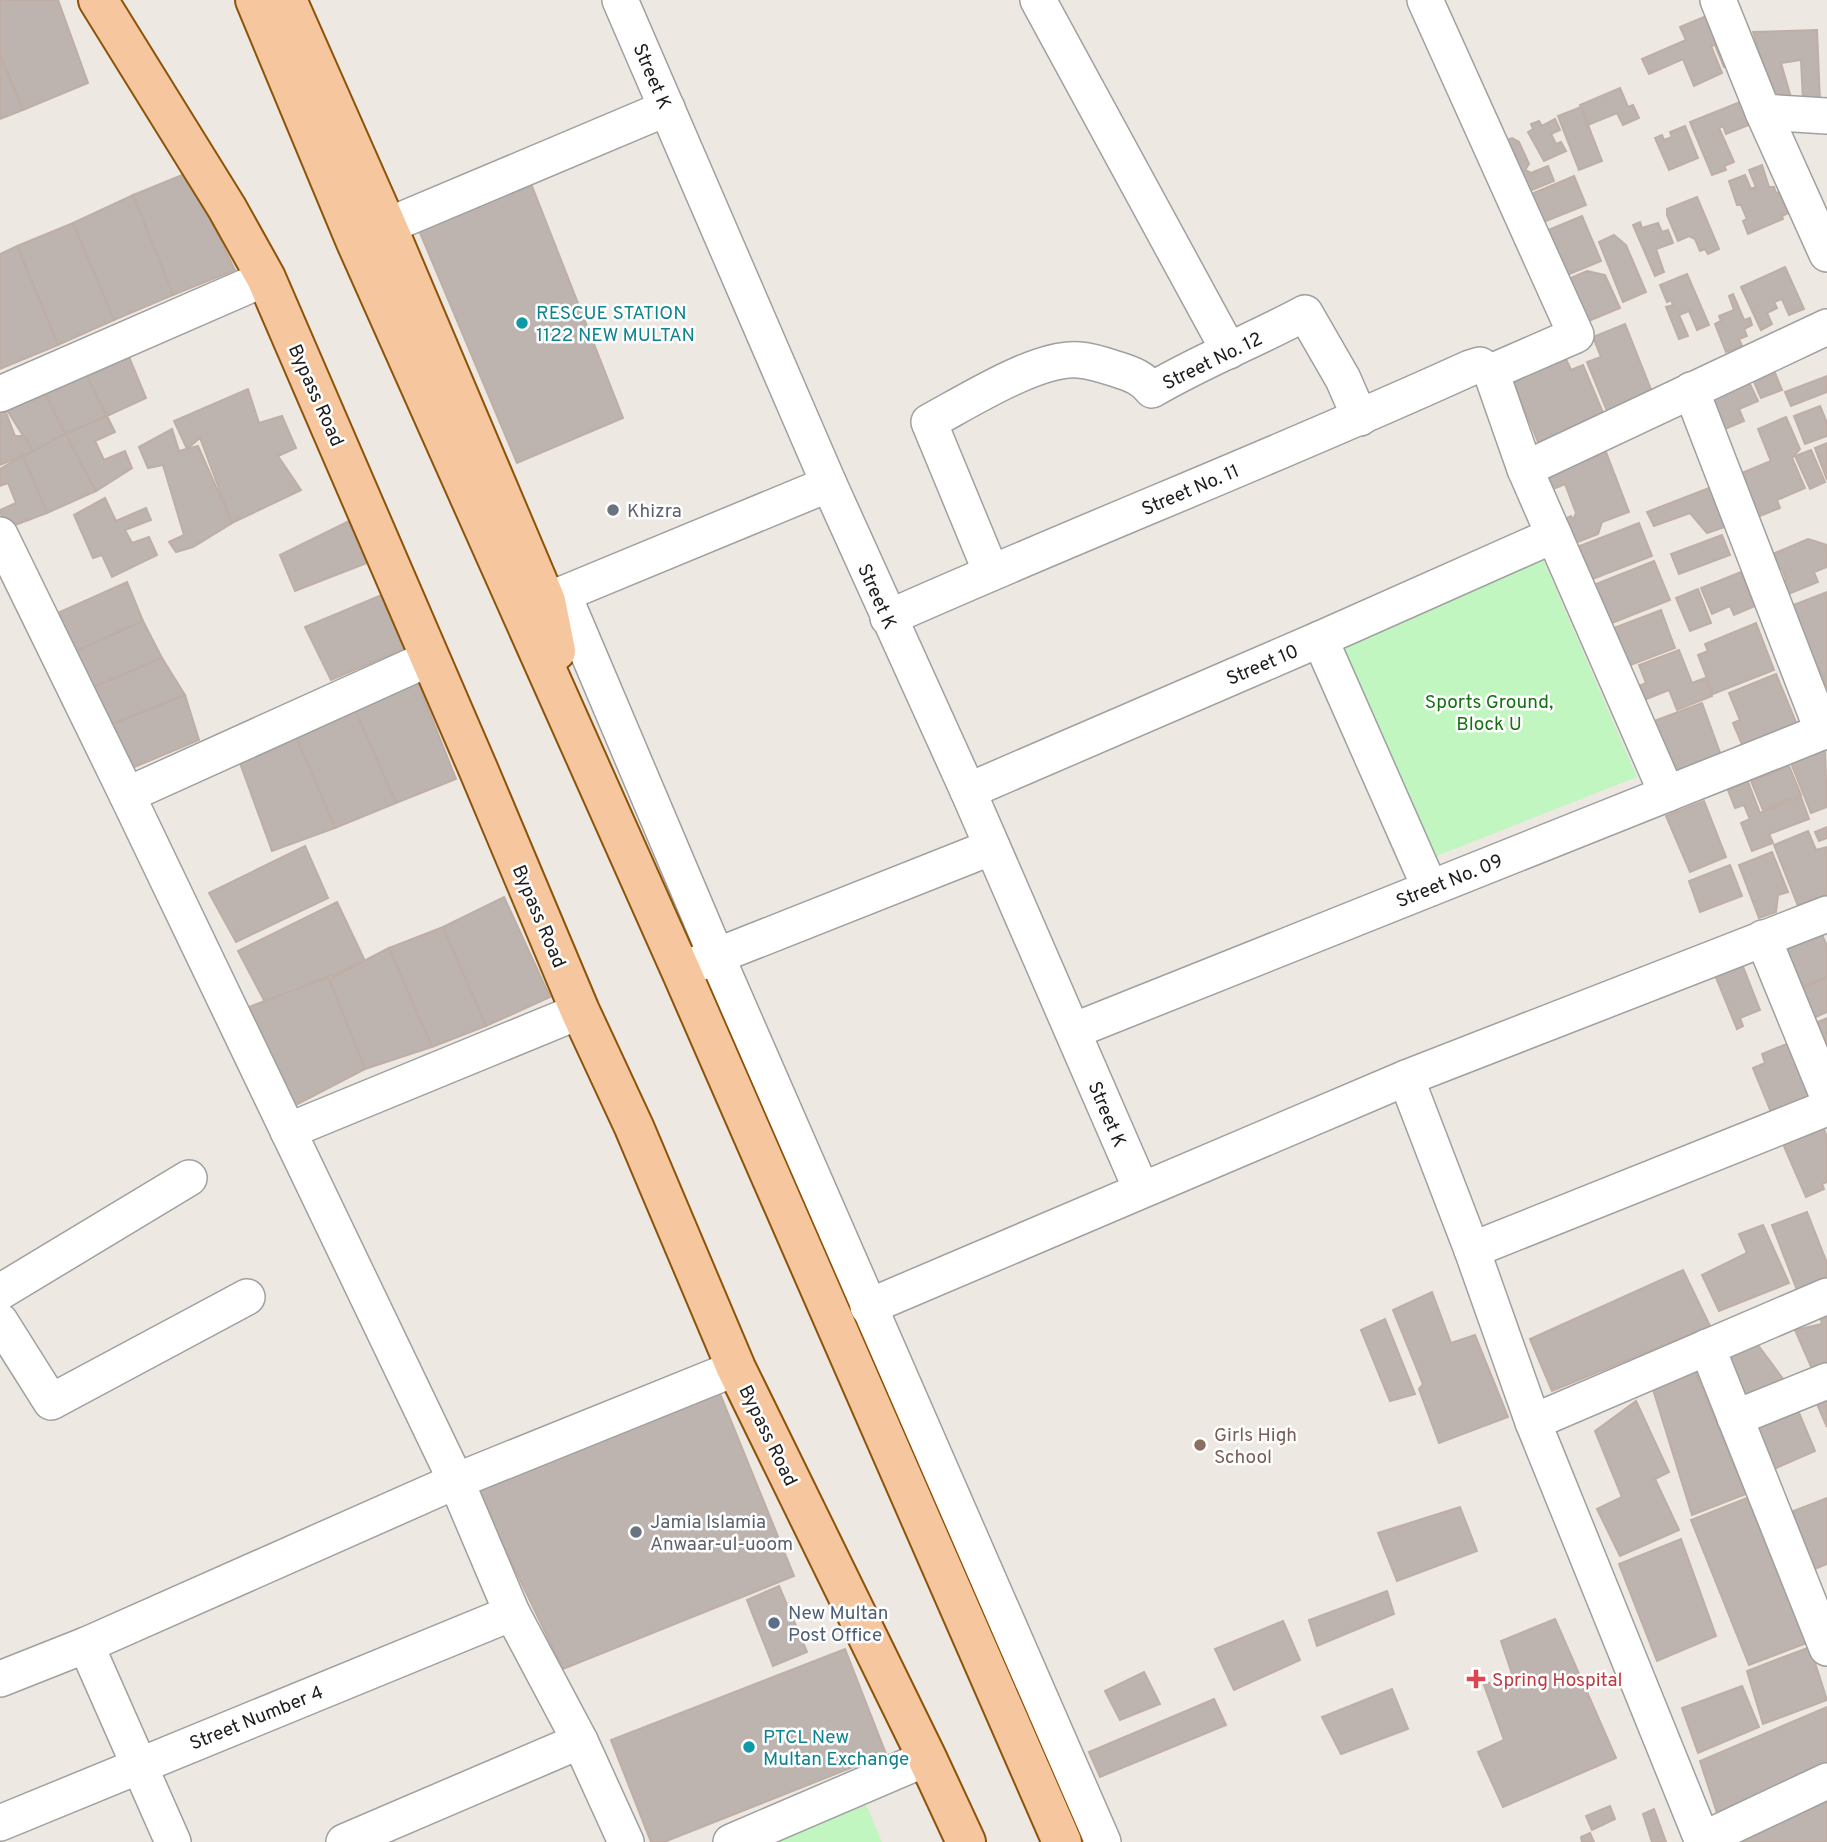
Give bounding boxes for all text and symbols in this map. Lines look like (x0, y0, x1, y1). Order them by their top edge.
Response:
street label: Street K (627, 40, 676, 113)
place label: RESCUE STATION 1122 NEW MULTAN (536, 302, 695, 348)
marker: RESCUE STATION 1122 NEW MULTAN (514, 315, 530, 331)
street label: Street No. 12 (1159, 327, 1267, 396)
street label: Bypass Road (282, 341, 348, 451)
street label: Street No. 11 (1138, 460, 1243, 522)
place label: Khizra (627, 500, 682, 524)
marker: Khizra (605, 502, 621, 518)
street label: Street K (851, 560, 901, 633)
street label: Street 10 (1223, 640, 1302, 692)
park label: Sports Ground, Block U (1425, 691, 1553, 737)
street label: Street No. 09 (1393, 850, 1507, 914)
street label: Bypass Road (506, 862, 571, 972)
street label: Street K (1082, 1078, 1131, 1151)
street label: Bypass Road (732, 1381, 802, 1490)
place label: Girls High School (1214, 1424, 1297, 1470)
marker: Girls High School (1192, 1437, 1208, 1453)
place label: Jamia Islamia Anwaar-ul-uoom (650, 1511, 793, 1557)
marker: Jamia Islamia Anwaar-ul-uoom (628, 1524, 644, 1540)
place label: New Multan Post Office (788, 1602, 888, 1648)
marker: New Multan Post Office (766, 1615, 782, 1631)
marker: Spring Hospital (1466, 1669, 1486, 1689)
place label: Spring Hospital (1492, 1669, 1622, 1693)
street label: Street Number 4 (186, 1681, 327, 1757)
place label: PTCL New Multan Exchange (763, 1726, 909, 1772)
marker: PTCL New Multan Exchange (741, 1739, 757, 1755)

